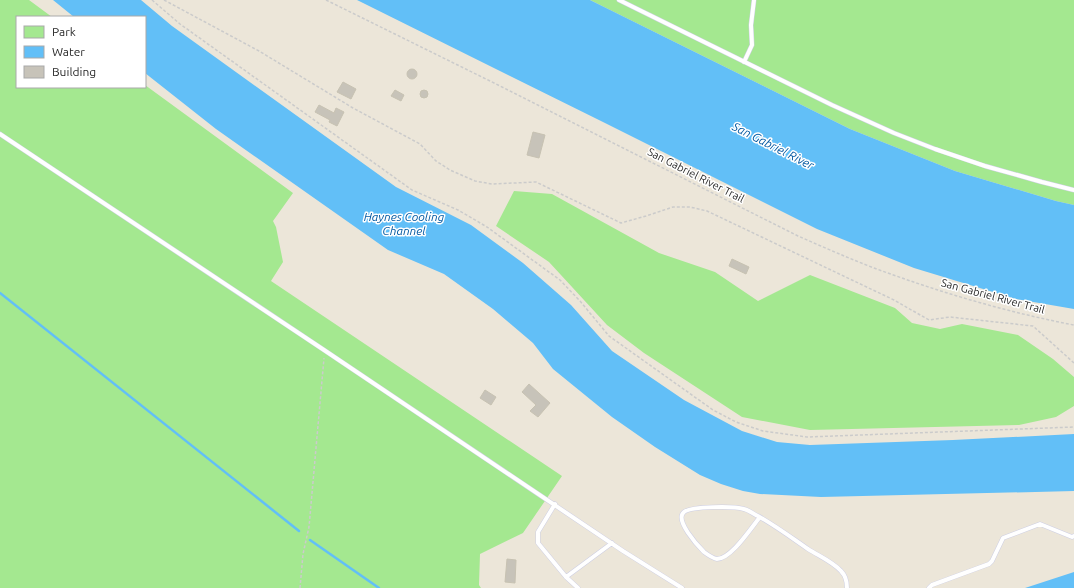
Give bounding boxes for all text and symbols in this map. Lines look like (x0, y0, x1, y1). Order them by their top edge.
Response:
legend (16, 16, 146, 88)
text: Park (52, 25, 76, 38)
text: Water (52, 45, 85, 58)
text: Building (52, 65, 96, 78)
water label: San Gabriel River (730, 119, 816, 172)
street label: San Gabriel River Trail (646, 145, 746, 205)
water label: Haynes Cooling Channel (364, 210, 445, 237)
street label: San Gabriel River Trail (940, 276, 1046, 316)

